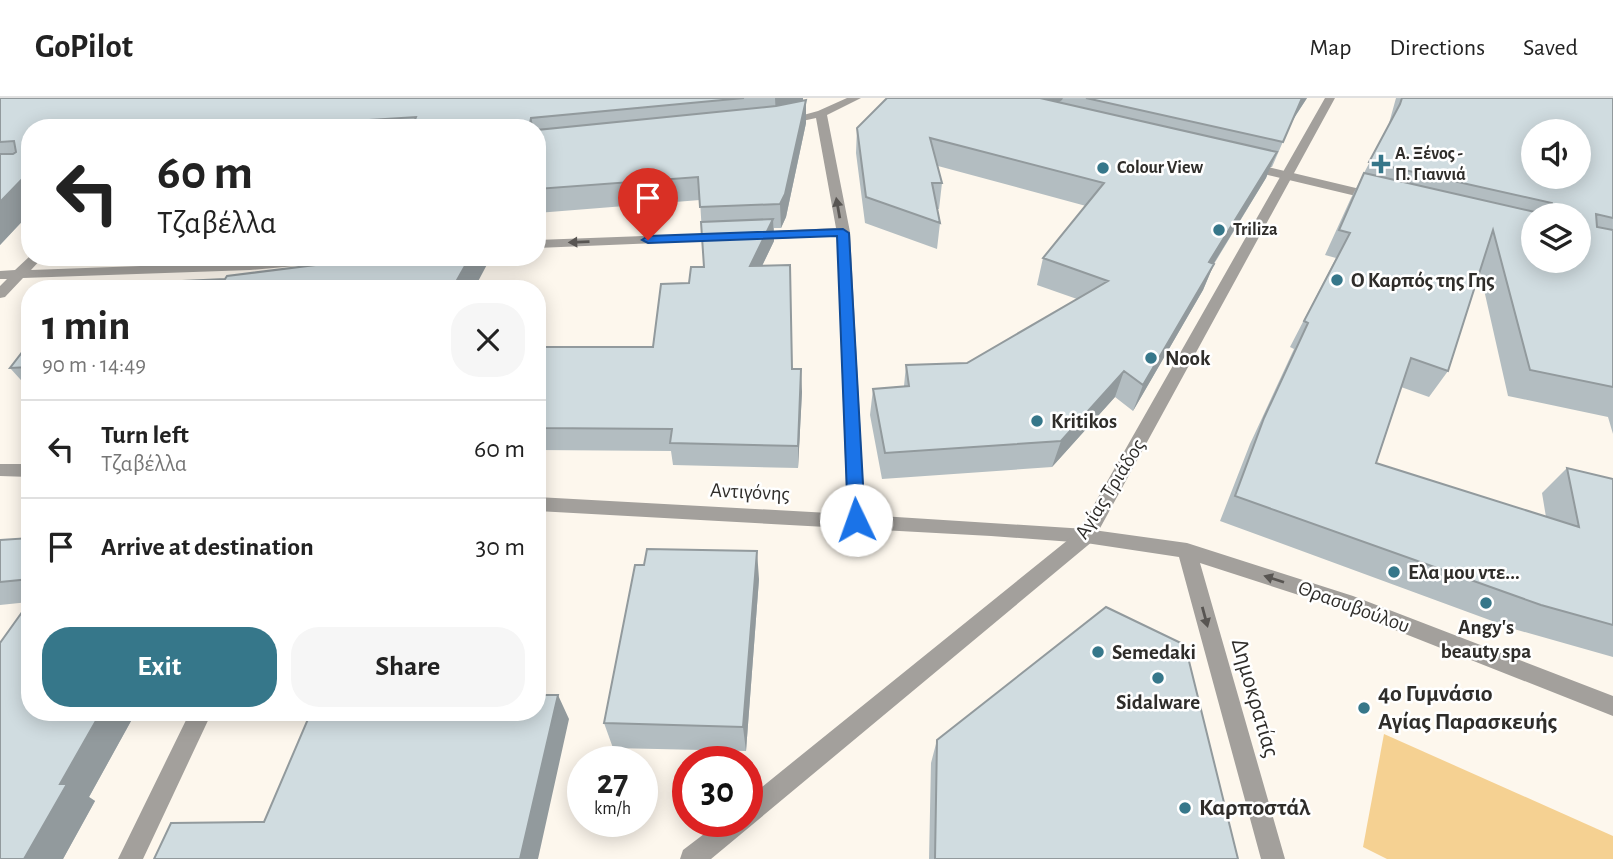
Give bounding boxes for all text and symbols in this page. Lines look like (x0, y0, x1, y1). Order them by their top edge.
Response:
text: GoPilot (35, 31, 133, 64)
text: Map (1309, 36, 1351, 60)
text: Directions (1389, 36, 1485, 60)
text: Saved (1523, 36, 1578, 60)
map controls (1521, 119, 1591, 273)
button: sound (1521, 119, 1591, 189)
place label: Α. Ξένος - Π. Γιαννιά (1395, 144, 1466, 184)
icon: left (42, 147, 133, 238)
text: 60 m (157, 149, 253, 198)
marker: Α. Ξένος - Π. Γιαννιά (1373, 156, 1389, 172)
place label: Colour View (1117, 159, 1204, 177)
marker: Colour View (1095, 160, 1111, 176)
pin (618, 168, 678, 240)
icon: arrive (629, 179, 667, 217)
one-way arrow (832, 197, 843, 219)
button: layers (1521, 203, 1591, 273)
text: Τζαβέλλα (157, 207, 277, 239)
place label: Triliza (1233, 221, 1278, 239)
marker: Triliza (1211, 222, 1227, 238)
one-way arrow (567, 237, 589, 248)
place label: Ο Καρπός της Γης (1351, 270, 1495, 291)
marker: Ο Καρπός της Γης (1329, 272, 1345, 288)
button: close (451, 303, 525, 377)
text: 1 min (42, 305, 131, 347)
place label: Nook (1165, 348, 1211, 369)
marker: Nook (1143, 350, 1159, 366)
text: 90 m · 14:49 (42, 354, 146, 377)
place label: Kritikos (1051, 411, 1117, 432)
marker: Kritikos (1029, 413, 1045, 429)
text: Turn left (101, 422, 189, 448)
icon: left (42, 430, 80, 468)
street label: Αγίας Τριάδος (1071, 435, 1149, 543)
text: 60 m (474, 436, 525, 462)
text: Τζαβέλλα (101, 453, 187, 476)
street label: Αντιγόνης (710, 479, 790, 505)
position arrow (819, 483, 893, 557)
icon: arrive (42, 528, 80, 566)
text: Arrive at destination (101, 534, 314, 560)
text: 30 m (475, 534, 525, 560)
place label: Ελα μου ντε... (1408, 562, 1520, 583)
marker: Ελα μου ντε... (1386, 564, 1402, 580)
one-way arrow (1263, 573, 1284, 584)
street label: Θρασυβούλου (1295, 577, 1413, 637)
marker: Angy's beauty spa (1478, 595, 1494, 611)
one-way arrow (1200, 606, 1211, 628)
place label: Angy's beauty spa (1441, 617, 1531, 662)
button: Exit (42, 627, 277, 707)
button: Share (291, 627, 525, 707)
street label: Δημοκρατίας (1227, 636, 1283, 760)
place label: Semedaki (1112, 642, 1196, 663)
marker: Semedaki (1090, 644, 1106, 660)
marker: Sidalware (1150, 670, 1166, 686)
place label: 4ο Γυμνάσιο Αγίας Παρασκευής (1378, 682, 1557, 734)
place label: Sidalware (1116, 692, 1200, 713)
marker: 4ο Γυμνάσιο Αγίας Παρασκευής (1356, 700, 1372, 716)
speed limit sign: 30 (672, 746, 763, 837)
text: 27 (597, 765, 628, 800)
place label: Καρποστάλ (1199, 796, 1311, 820)
text: km/h (594, 800, 631, 818)
marker: Καρποστάλ (1177, 800, 1193, 816)

